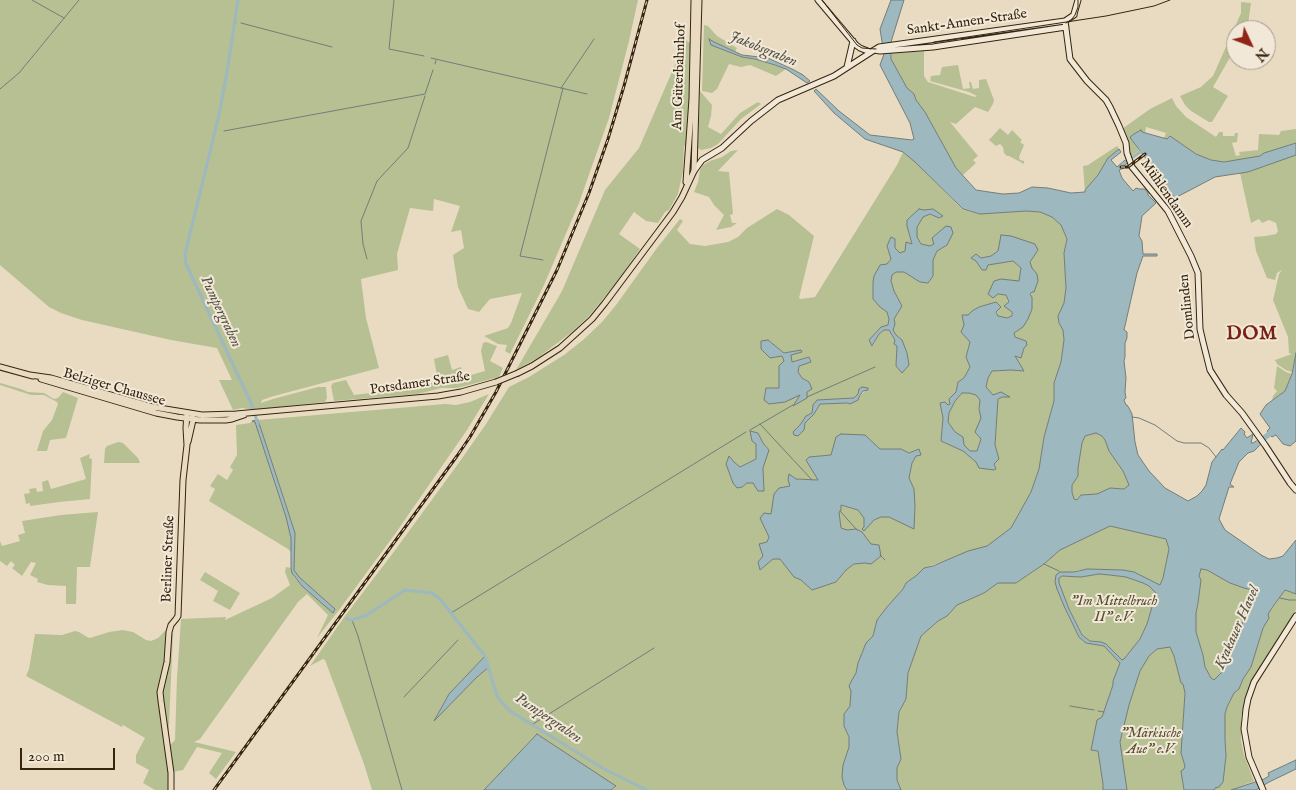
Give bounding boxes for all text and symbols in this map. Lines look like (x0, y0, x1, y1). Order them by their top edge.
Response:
street label: Sankt-Annen-Straße (906, 6, 1028, 40)
north arrow (1226, 20, 1276, 70)
street label: Am Güterbahnhof (670, 23, 690, 131)
water label: Jakobsgraben (727, 28, 799, 72)
text: N (1251, 44, 1272, 65)
street label: Mühlendamm (1136, 156, 1196, 232)
water label: Pumpergraben (196, 273, 244, 351)
street label: Domlinden (1176, 273, 1200, 341)
district label: DOM (1226, 324, 1278, 346)
street label: Belziger Chaussee (61, 365, 167, 411)
street label: Potsdamer Straße (369, 369, 471, 399)
street label: Berliner Straße (159, 515, 179, 603)
water label: Krakauer Havel (1212, 584, 1264, 672)
park label: "Im Mittelbruch II" e.V. (1071, 594, 1157, 626)
water label: Pumpergraben (511, 690, 585, 748)
park label: "Märkische Aue" e.V. (1121, 726, 1181, 759)
scale bar (22, 738, 118, 770)
text: 200 m (28, 747, 65, 766)

